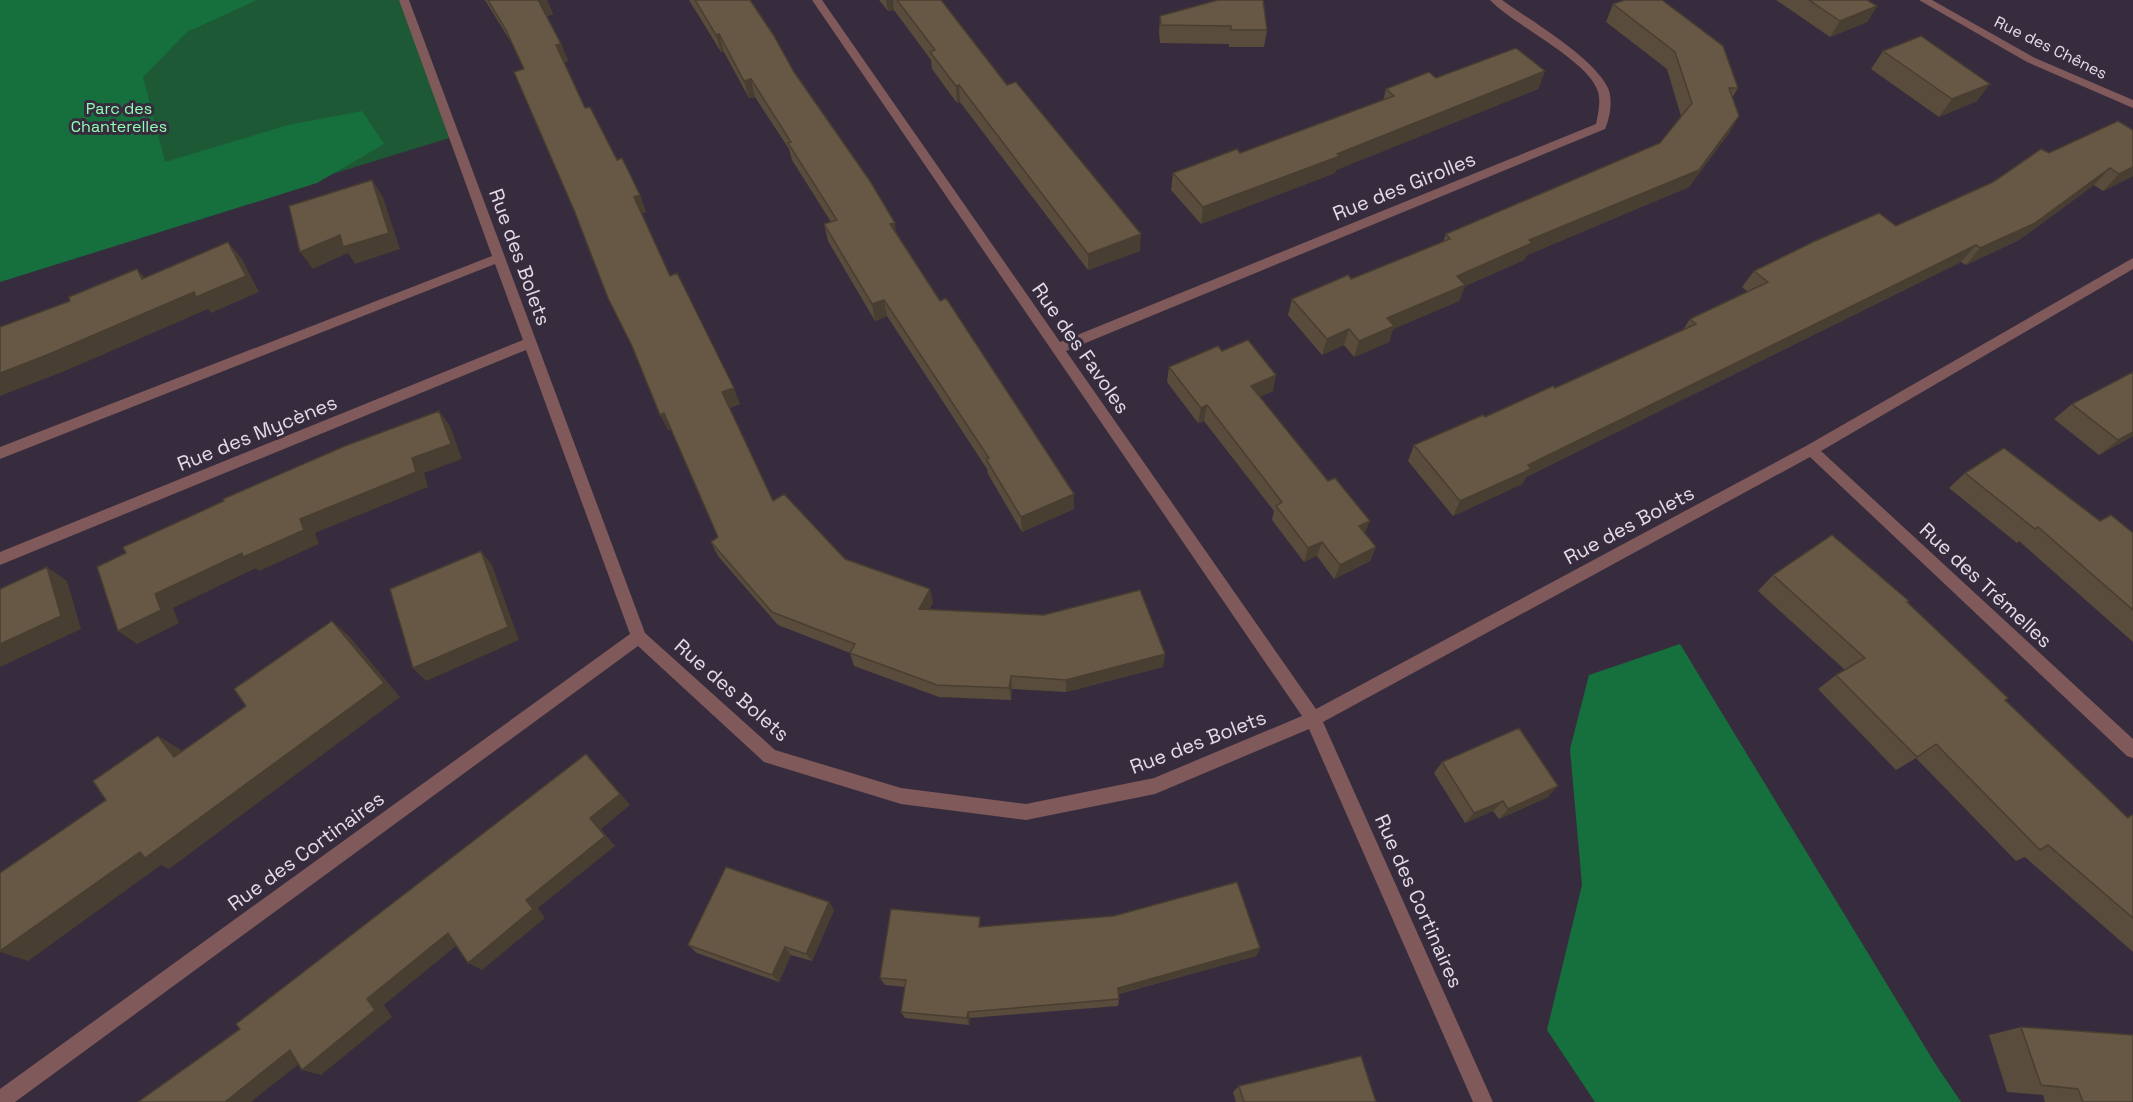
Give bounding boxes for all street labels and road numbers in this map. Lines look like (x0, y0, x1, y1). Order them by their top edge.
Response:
street label: Rue des Chênes (1991, 11, 2111, 84)
street label: Rue des Girolles (1329, 145, 1479, 227)
street label: Rue des Bolets (483, 185, 557, 329)
street label: Rue des Favoles (1026, 278, 1136, 418)
street label: Rue des Mycènes (173, 389, 341, 477)
street label: Rue des Bolets (1559, 480, 1699, 570)
street label: Rue des Trémelles (1914, 517, 2058, 653)
street label: Rue des Bolets (669, 633, 795, 747)
street label: Rue des Bolets (1126, 704, 1270, 780)
street label: Rue des Cortinaires (223, 785, 389, 917)
street label: Rue des Cortinaires (1369, 810, 1469, 992)

